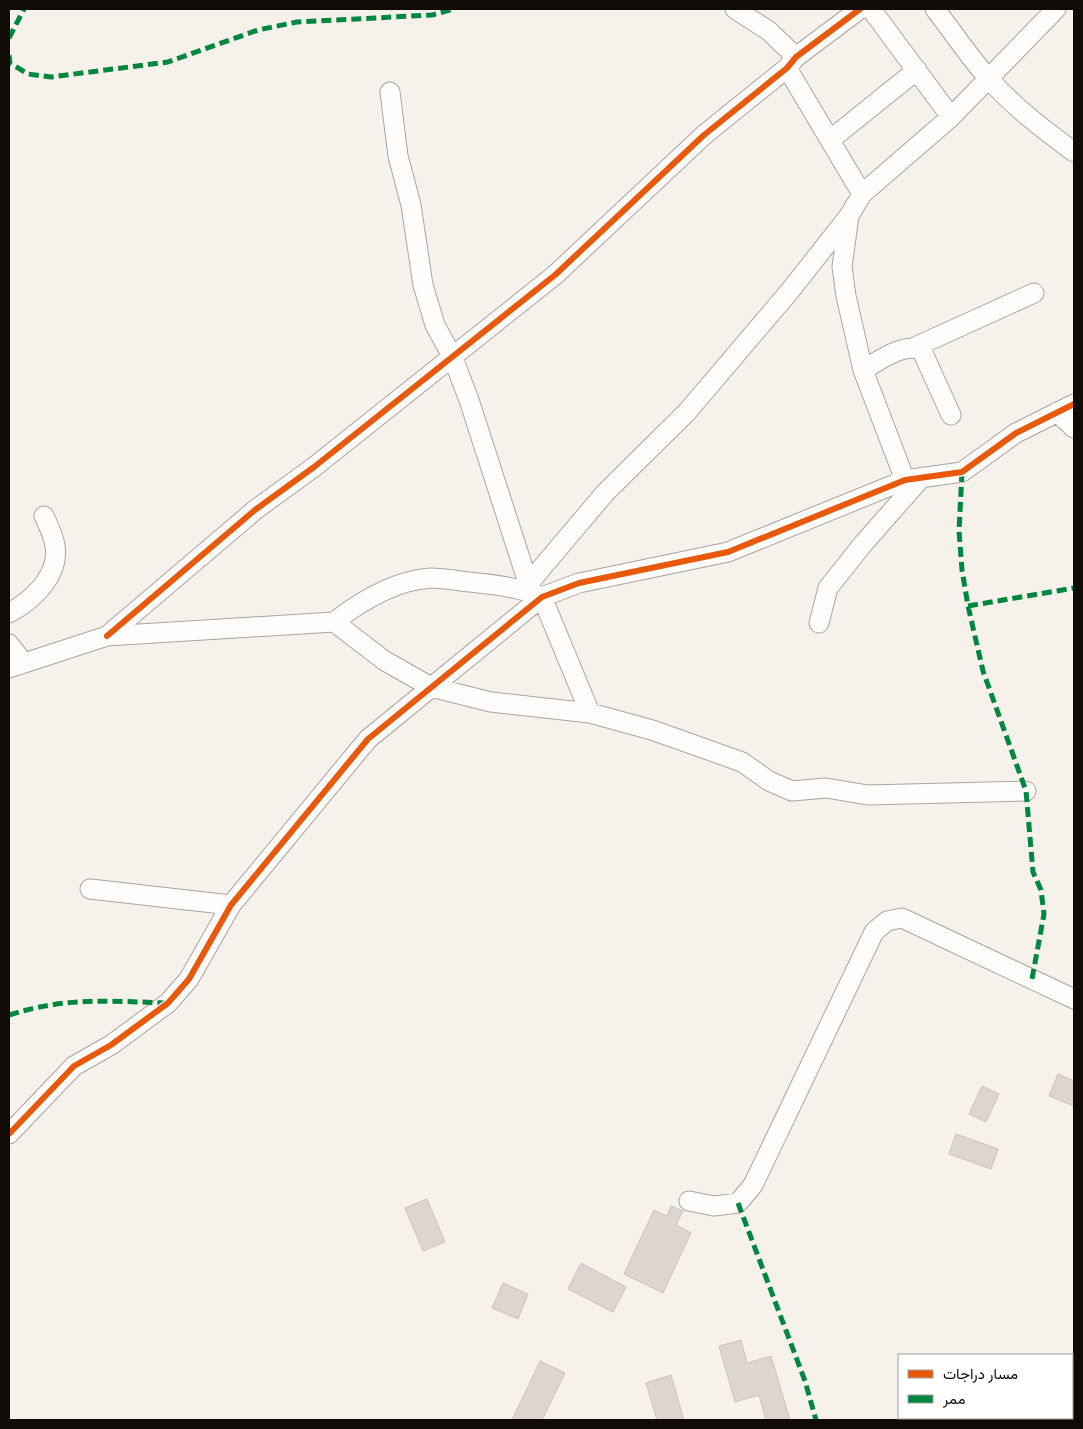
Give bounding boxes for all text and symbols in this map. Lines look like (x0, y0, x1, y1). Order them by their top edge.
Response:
legend (898, 1354, 1073, 1419)
text: مسار دراجات (943, 1363, 1018, 1384)
text: ممر (942, 1388, 965, 1409)

